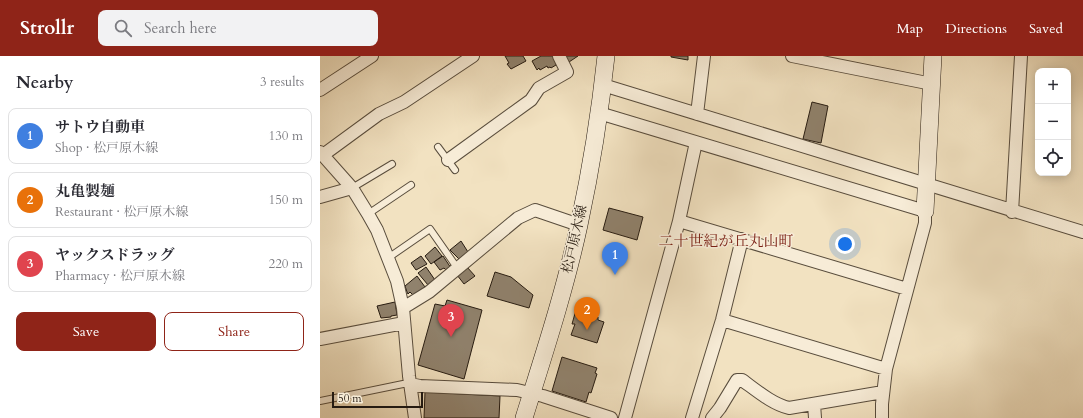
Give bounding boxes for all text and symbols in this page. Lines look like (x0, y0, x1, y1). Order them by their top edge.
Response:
search box (98, 10, 378, 46)
text: Strollr (20, 15, 74, 41)
icon: search (112, 17, 134, 39)
text: Search here (144, 18, 217, 38)
text: Map (897, 19, 923, 38)
text: Directions (945, 19, 1007, 38)
text: Saved (1029, 19, 1063, 38)
map controls (1035, 68, 1071, 176)
button: + (1035, 68, 1071, 104)
text: Nearby (16, 71, 73, 94)
text: 3 results (260, 73, 304, 91)
button: − (1035, 104, 1071, 140)
text: サトウ自動車 (55, 117, 145, 137)
text: 1 (27, 127, 33, 145)
text: 130 m (269, 127, 303, 145)
text: Shop · 松戸原木線 (55, 139, 158, 157)
button: locate (1035, 140, 1071, 176)
text: 丸亀製麺 (55, 181, 115, 201)
text: 2 (27, 191, 33, 209)
text: 150 m (269, 191, 303, 209)
text: Restaurant · 松戸原木線 (55, 203, 188, 221)
street label: 松戸原木線 (557, 203, 592, 275)
district label: 二十世紀が丘丸山町 (658, 231, 794, 251)
your location (835, 234, 855, 254)
pin: 1 (602, 242, 628, 275)
text: ヤックスドラッグ (55, 245, 175, 265)
text: 3 (27, 255, 33, 273)
text: 220 m (269, 255, 303, 273)
text: Pharmacy · 松戸原木線 (55, 267, 185, 285)
pin: 2 (574, 297, 600, 330)
pin: 3 (438, 304, 464, 337)
button: Save (16, 312, 156, 351)
button: Share (164, 312, 304, 351)
scale bar (332, 390, 423, 409)
text: 50 m (338, 391, 362, 406)

